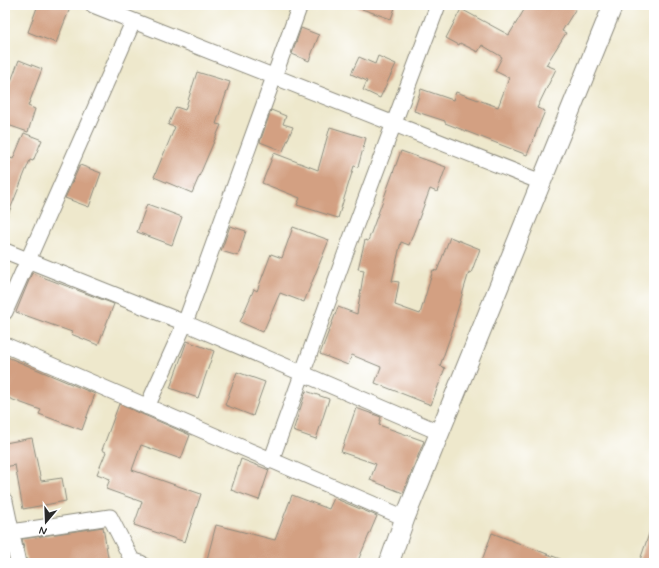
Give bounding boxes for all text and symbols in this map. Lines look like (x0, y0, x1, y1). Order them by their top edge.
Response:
north arrow (26, 502, 66, 542)
text: N (37, 523, 49, 538)

